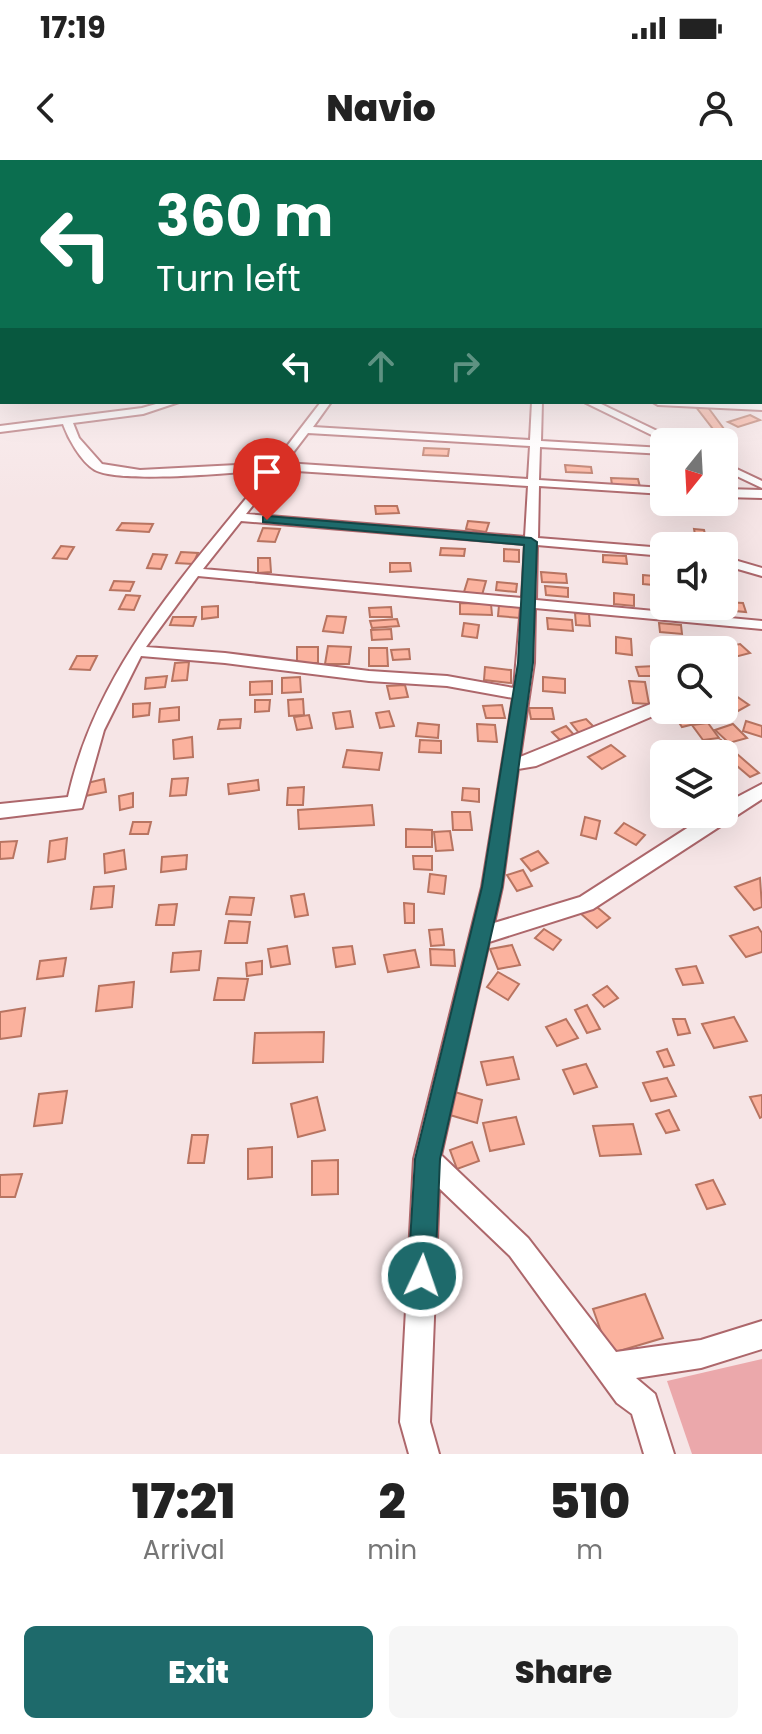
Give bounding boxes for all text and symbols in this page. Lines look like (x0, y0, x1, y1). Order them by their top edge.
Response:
text: 17:19 (40, 6, 106, 49)
text: Navio (326, 83, 436, 134)
icon: back (24, 86, 68, 130)
icon: person (694, 86, 738, 130)
text: 360 m (156, 177, 333, 256)
icon: left (24, 192, 128, 296)
text: Turn left (156, 253, 301, 304)
icon: left (275, 344, 319, 388)
icon: ahead (359, 344, 403, 388)
icon: right (443, 344, 487, 388)
north arrow (650, 428, 738, 516)
map controls (650, 428, 738, 828)
pin (233, 438, 301, 520)
icon: arrive (245, 450, 289, 494)
button: sound (650, 532, 738, 620)
button: search (650, 636, 738, 724)
button: layers (650, 740, 738, 828)
position arrow (380, 1234, 464, 1318)
text: 17:21 (132, 1468, 236, 1535)
text: 2 (379, 1468, 406, 1535)
text: 510 (549, 1468, 630, 1535)
text: Arrival (143, 1532, 225, 1568)
text: min (367, 1532, 417, 1568)
text: m (576, 1532, 603, 1568)
button: Exit (24, 1626, 373, 1718)
button: Share (389, 1626, 738, 1718)

